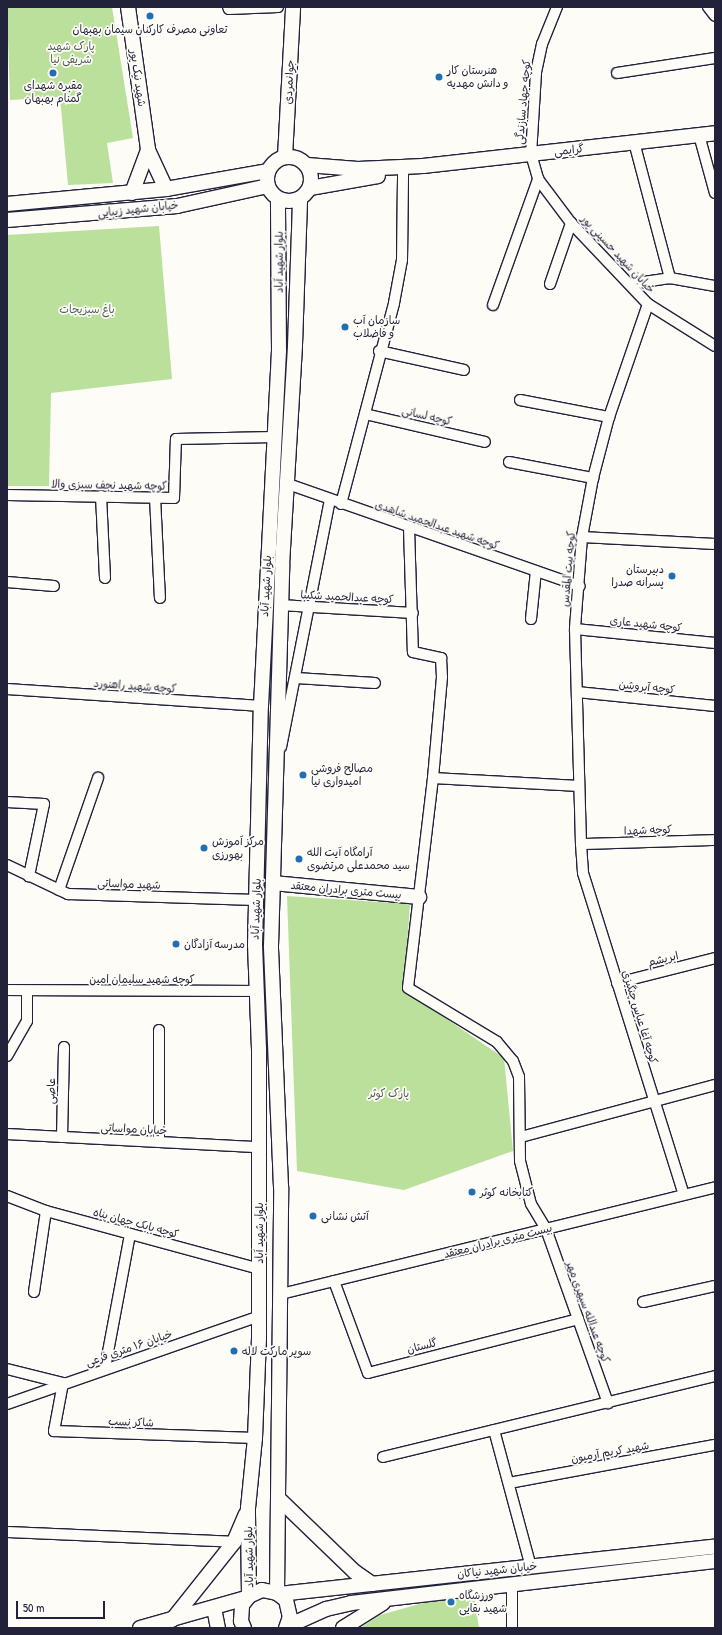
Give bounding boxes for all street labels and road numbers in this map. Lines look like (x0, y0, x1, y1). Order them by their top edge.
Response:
street label: شهید نیک پور (127, 49, 149, 107)
street label: جوانمردی (281, 59, 297, 105)
street label: کوچه جهاد سازندگی (513, 59, 533, 145)
street label: گرایمی (554, 142, 584, 158)
street label: خیابان شهید زیبایی (97, 198, 179, 220)
street label: خیابان شهید حسینی پور (578, 212, 658, 296)
street label: بلوار شهید آباد (272, 231, 286, 293)
street label: کوچه لسانی (401, 404, 453, 428)
street label: کوچه شهید نجف سبزی والا (51, 477, 167, 493)
street label: کوچه شهید عبدالحمید شاهدی (373, 498, 501, 552)
street label: کوچه بیت المقدس (558, 531, 578, 607)
street label: بلوار شهید آباد (258, 555, 274, 617)
street label: کوچه عبدالحمید شکیبا (300, 588, 394, 606)
street label: کوچه شهید عاری (609, 614, 683, 634)
street label: کوچه شهید راهنورد (93, 677, 177, 695)
street label: کوچه آبروشن (618, 677, 676, 697)
street label: کوچه شهدا (624, 823, 672, 837)
street label: شهید مواساتی (97, 876, 161, 892)
street label: بلوار شهید آباد (248, 878, 264, 940)
street label: بیست متری برادران معتقد (290, 879, 402, 901)
street label: ابریشم (646, 949, 680, 969)
street label: کوچه آغا عباس چنگیزی (619, 969, 661, 1065)
street label: کوچه شهید سلیمان امین (89, 972, 195, 986)
street label: عاصی (44, 1078, 58, 1104)
street label: خیابان مواساتی (100, 1121, 168, 1137)
street label: بلوار شهید آباد (252, 1202, 266, 1264)
street label: کوچه بابک جهان پناه (92, 1205, 180, 1241)
street label: بیست متری برادران معتقد (442, 1221, 554, 1261)
street label: کوچه عبدالله سپهری مهر (563, 1259, 613, 1365)
street label: خیابان ۱۶ متری فرعی (84, 1327, 174, 1369)
street label: گلستان (405, 1336, 439, 1356)
street label: شاکر نسب (108, 1415, 154, 1429)
street label: شهید کریم آرمیون (570, 1439, 650, 1465)
street label: بلوار شهید آباد (242, 1526, 256, 1588)
street label: خیابان شهید نیاکان (456, 1559, 538, 1581)

